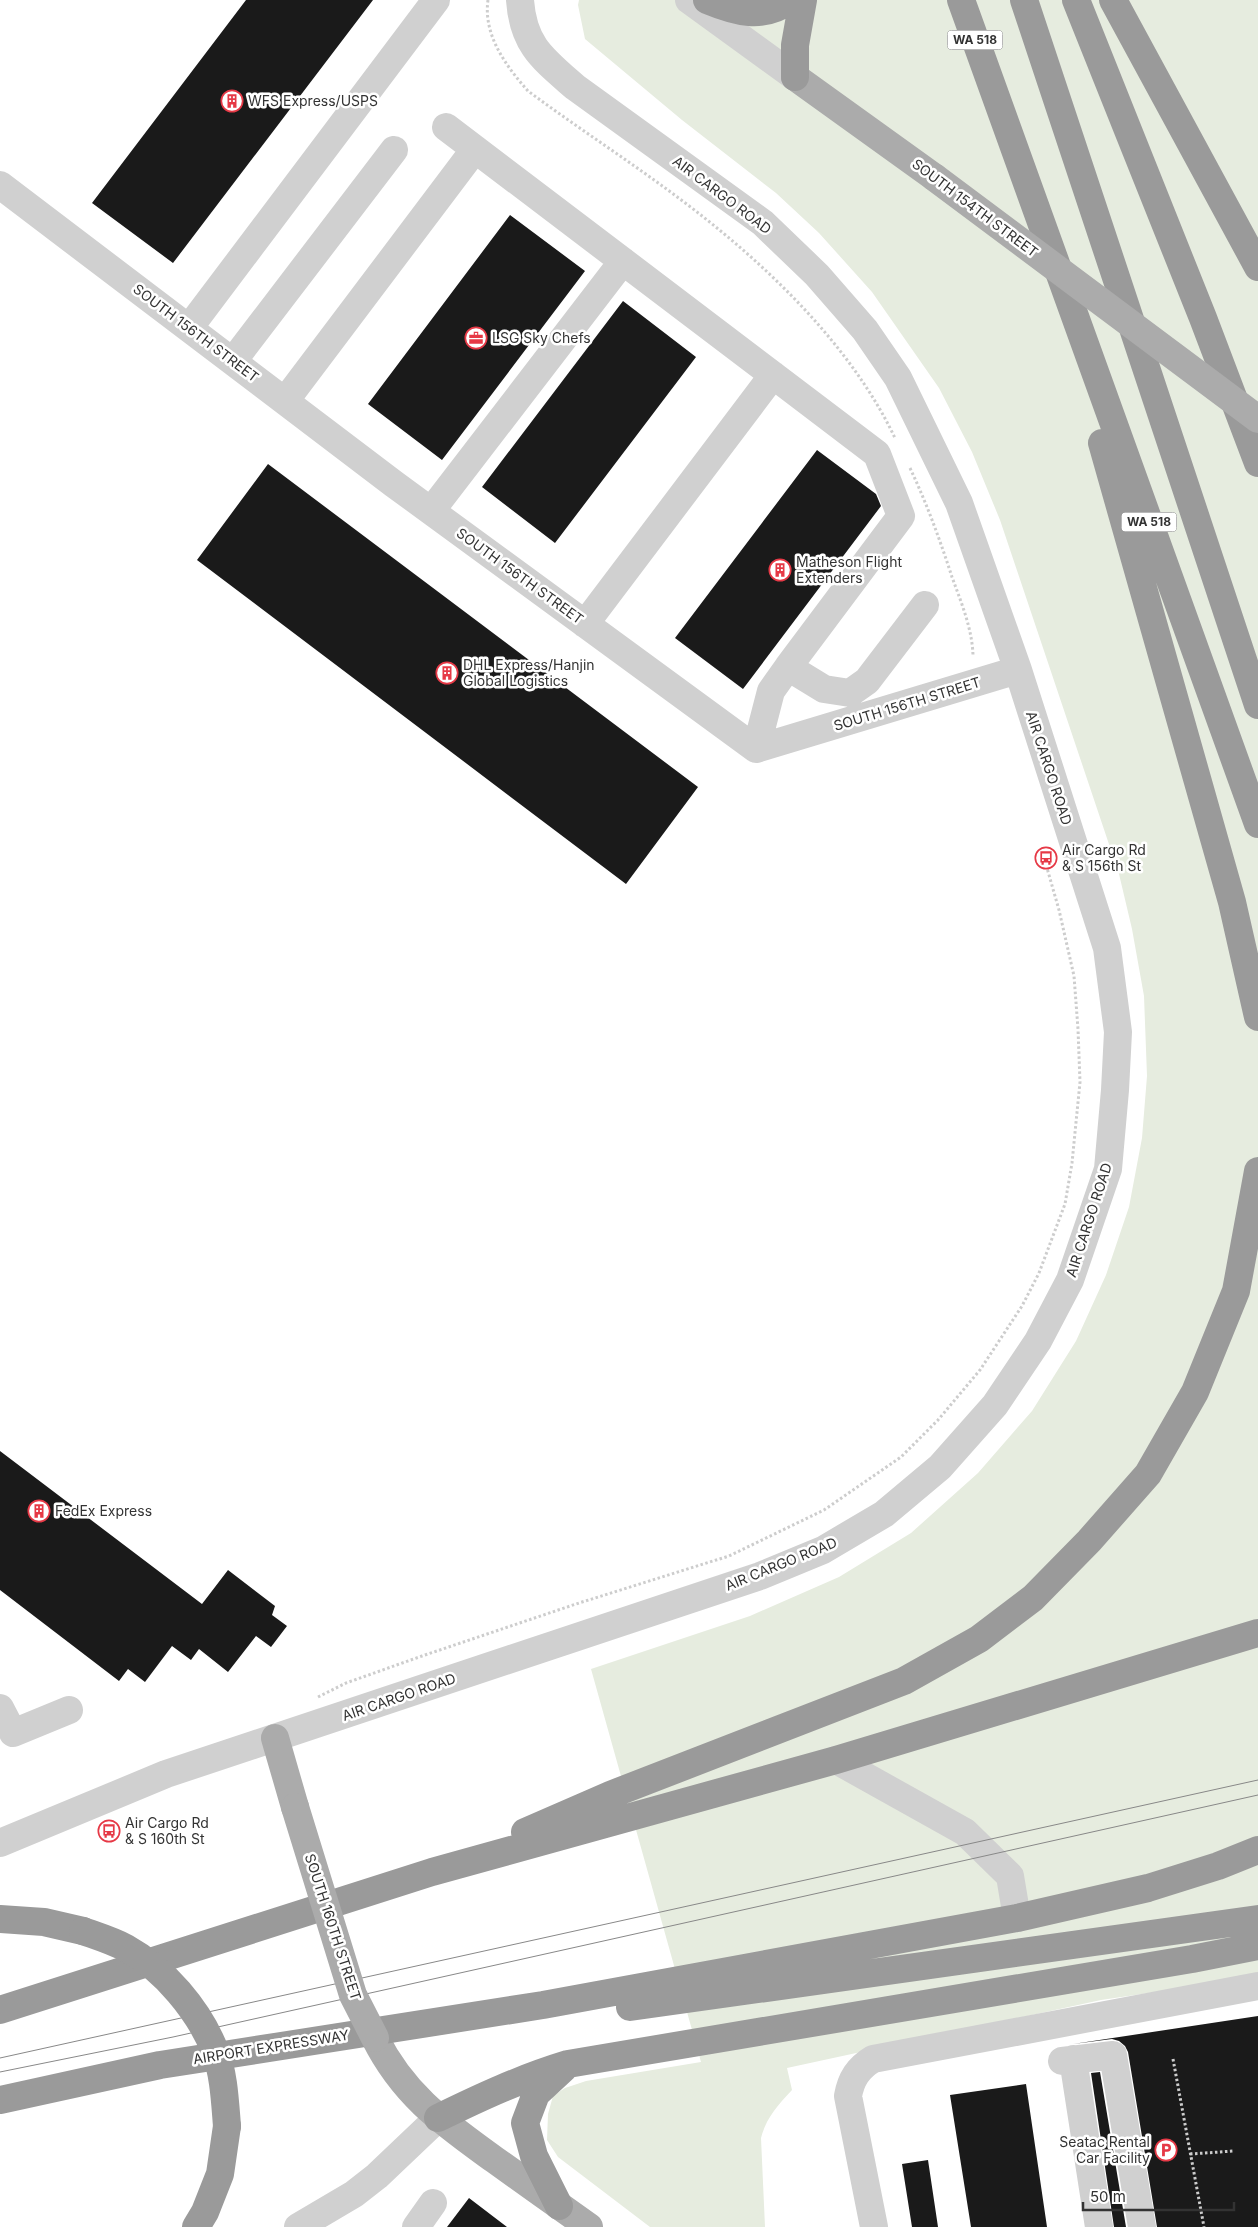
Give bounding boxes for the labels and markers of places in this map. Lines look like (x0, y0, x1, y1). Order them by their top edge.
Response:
building icon: WFS Express/USPS (220, 89, 244, 113)
place label: WFS Express/USPS (248, 92, 378, 109)
office icon: LSG Sky Chefs (464, 326, 488, 350)
place label: LSG Sky Chefs (492, 329, 591, 346)
place label: Matheson Flight Extenders (796, 553, 902, 586)
building icon: Matheson Flight Extenders (768, 558, 792, 582)
place label: DHL Express/Hanjin Global Logistics (463, 656, 595, 689)
building icon: DHL Express/Hanjin Global Logistics (435, 661, 459, 685)
place label: Air Cargo Rd & S 156th St (1062, 841, 1146, 874)
bus stop icon: Air Cargo Rd & S 156th St (1034, 846, 1058, 870)
building icon: FedEx Express (27, 1499, 51, 1523)
place label: FedEx Express (55, 1502, 152, 1519)
place label: Air Cargo Rd & S 160th St (125, 1814, 209, 1847)
bus stop icon: Air Cargo Rd & S 160th St (97, 1819, 121, 1843)
place label: Seatac Rental Car Facility (1059, 2133, 1150, 2166)
parking icon: Seatac Rental Car Facility (1154, 2138, 1178, 2162)

